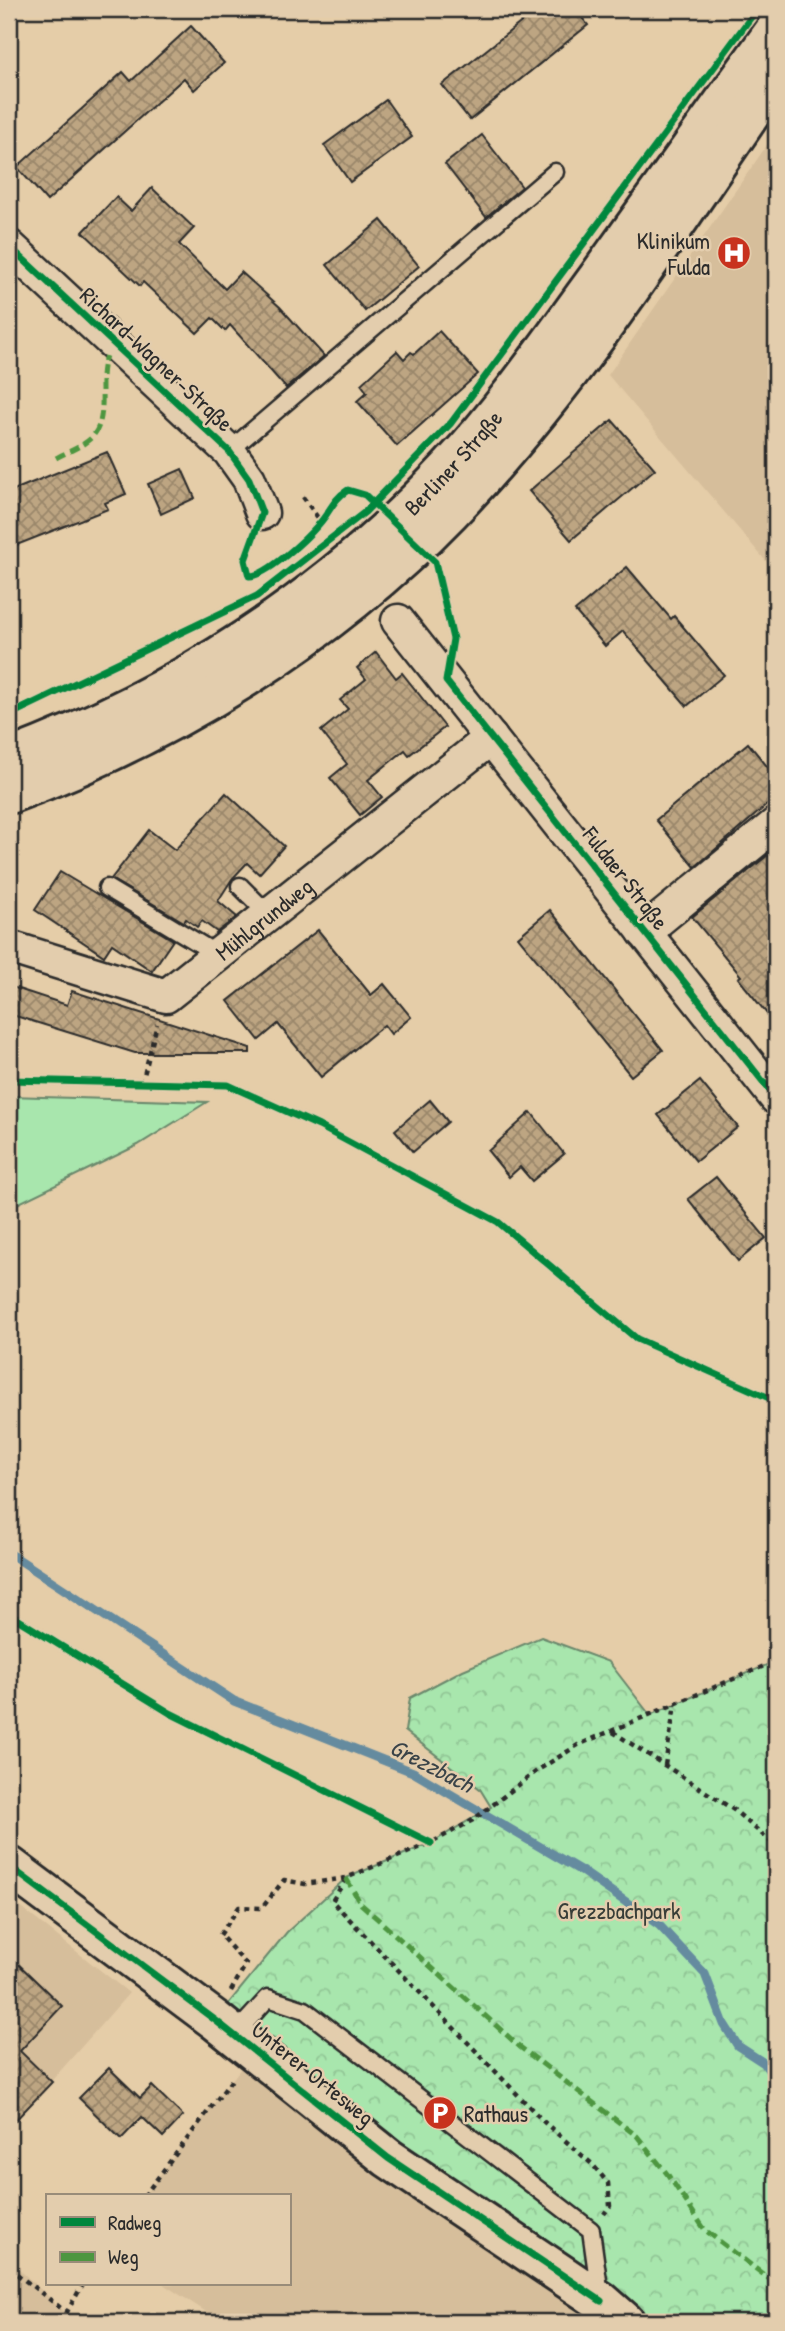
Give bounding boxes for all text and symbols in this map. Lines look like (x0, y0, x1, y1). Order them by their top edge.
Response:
place label: Klinikum Fulda (637, 225, 710, 282)
hospital icon: Klinikum Fulda (715, 234, 753, 272)
street label: Richard-Wagner-Straße (74, 280, 240, 438)
street label: Berliner Straße (397, 403, 509, 522)
street label: Fuldaer Straße (575, 819, 676, 936)
street label: Mühlgrundweg (208, 870, 319, 967)
water label: Grezzbach (385, 1730, 481, 1800)
park label: Grezzbachpark (557, 1895, 681, 1926)
street label: Unterer Ortesweg (245, 2014, 381, 2132)
parking icon: Rathaus (421, 2094, 459, 2132)
place label: Rathaus (464, 2098, 528, 2129)
legend (46, 2194, 290, 2286)
text: Radweg (108, 2208, 161, 2237)
text: Weg (108, 2242, 139, 2271)

